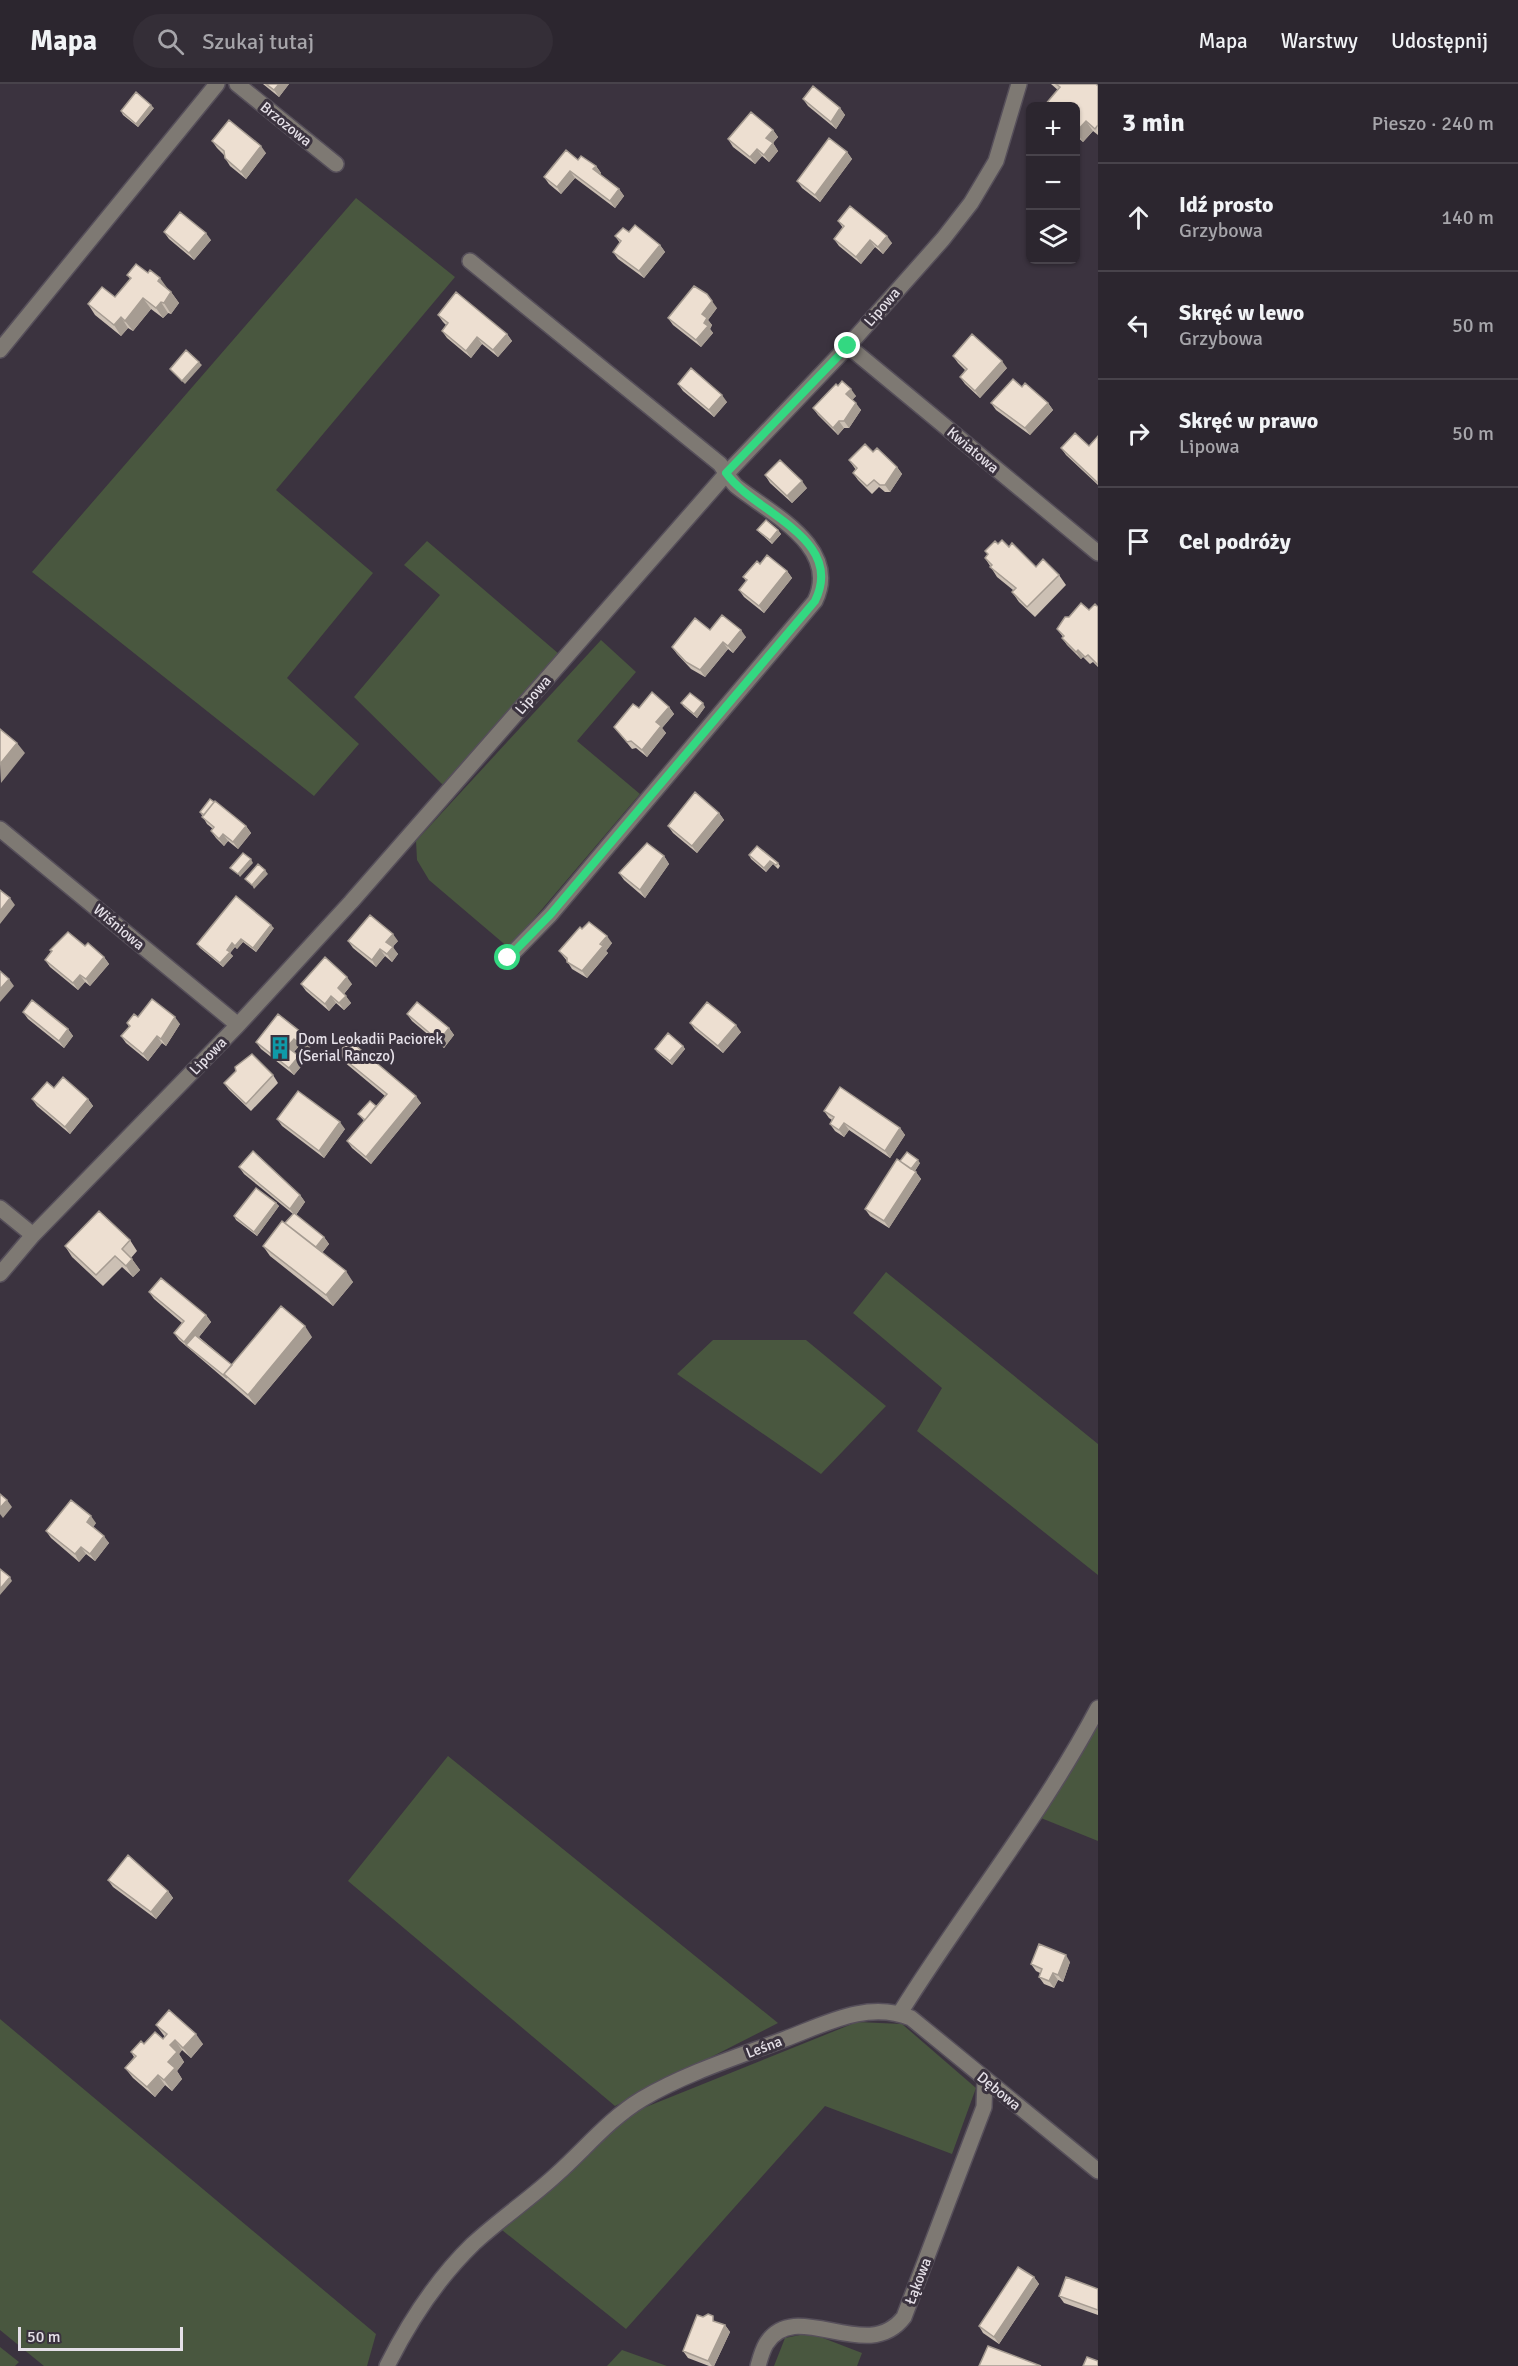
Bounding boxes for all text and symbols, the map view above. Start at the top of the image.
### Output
search box [133,14,553,68]
text: Mapa [30,24,97,58]
icon: search [154,25,187,58]
text: Szukaj tutaj [202,28,314,55]
text: Mapa [1198,28,1248,54]
text: Warstwy [1281,28,1358,54]
text: Udostępnij [1391,28,1488,54]
street label: Brzozowa [257,98,315,150]
map controls [1026,102,1080,264]
button: + [1026,102,1080,156]
text: 3 min [1122,107,1185,139]
text: Pieszo · 240 m [1372,111,1494,136]
button: − [1026,156,1080,210]
text: Idź prosto [1179,191,1274,218]
icon: ahead [1122,201,1155,234]
text: 140 m [1441,205,1494,230]
button: layers [1026,210,1080,264]
text: Grzybowa [1179,218,1263,243]
street label: Lipowa [860,284,904,330]
text: Skręć w lewo [1179,299,1304,326]
icon: left [1122,309,1155,342]
text: 50 m [1452,313,1494,338]
text: Grzybowa [1179,326,1263,351]
route end [834,332,860,358]
text: Skręć w prawo [1179,407,1318,434]
icon: right [1122,417,1155,450]
text: 50 m [1452,421,1494,446]
street label: Kwiatowa [943,423,1003,477]
text: Lipowa [1179,434,1240,459]
icon: arrive [1122,525,1155,558]
text: Cel podróży [1179,528,1291,555]
street label: Lipowa [511,672,555,718]
street label: Wiśniowa [90,900,148,954]
route start [494,944,520,970]
place label: Dom Leokadii Paciorek (Serial Ranczo) [298,1030,443,1065]
street label: Lipowa [186,1033,230,1079]
building icon: Dom Leokadii Paciorek (Serial Ranczo) [267,1035,293,1061]
street label: Leśna [743,2032,785,2062]
street label: Dębowa [973,2068,1025,2114]
street label: Łąkowa [901,2255,935,2307]
scale bar [18,2324,183,2352]
text: 50 m [27,2327,61,2347]

